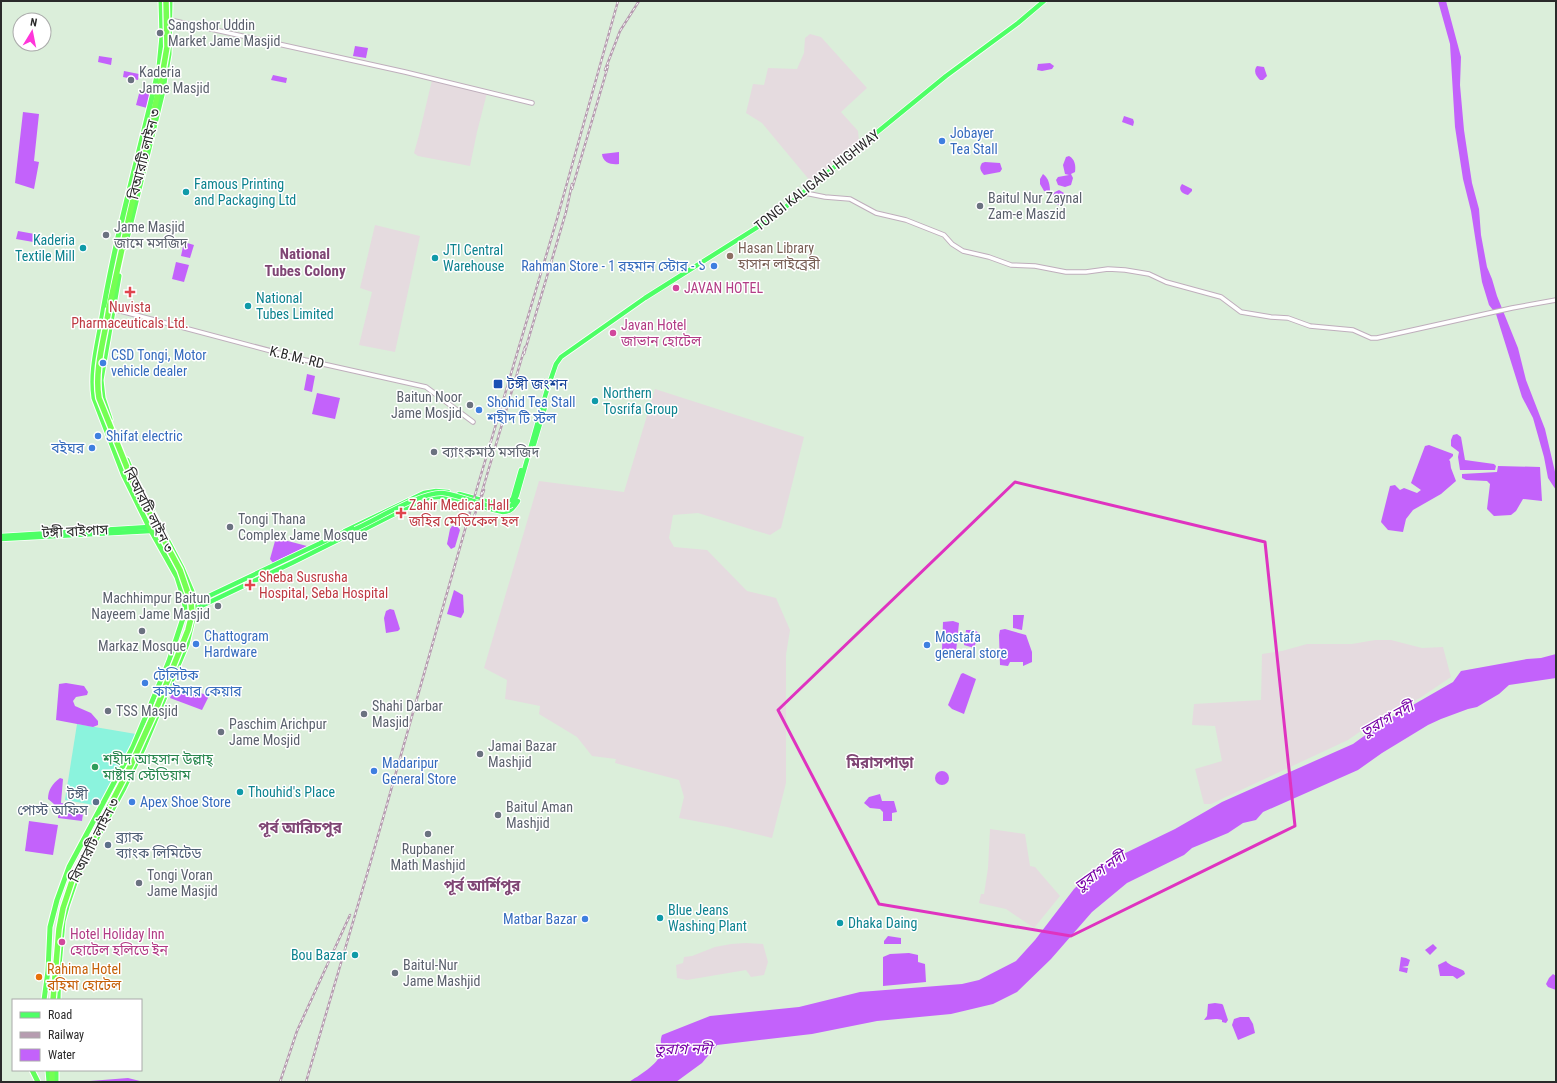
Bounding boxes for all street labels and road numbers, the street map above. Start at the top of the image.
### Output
street label: বিআরটি লাইন ৩ [125,107,163,202]
street label: TONGI KALIGANJ HIGHWAY [751,126,883,234]
street label: K.B.M. RD [268,343,326,371]
street label: বিআরটি লাইন ৩ [120,464,177,555]
street label: টঙ্গী বাইপাস [40,521,109,541]
street label: বিআরটি লাইন ৩ [65,795,122,886]

